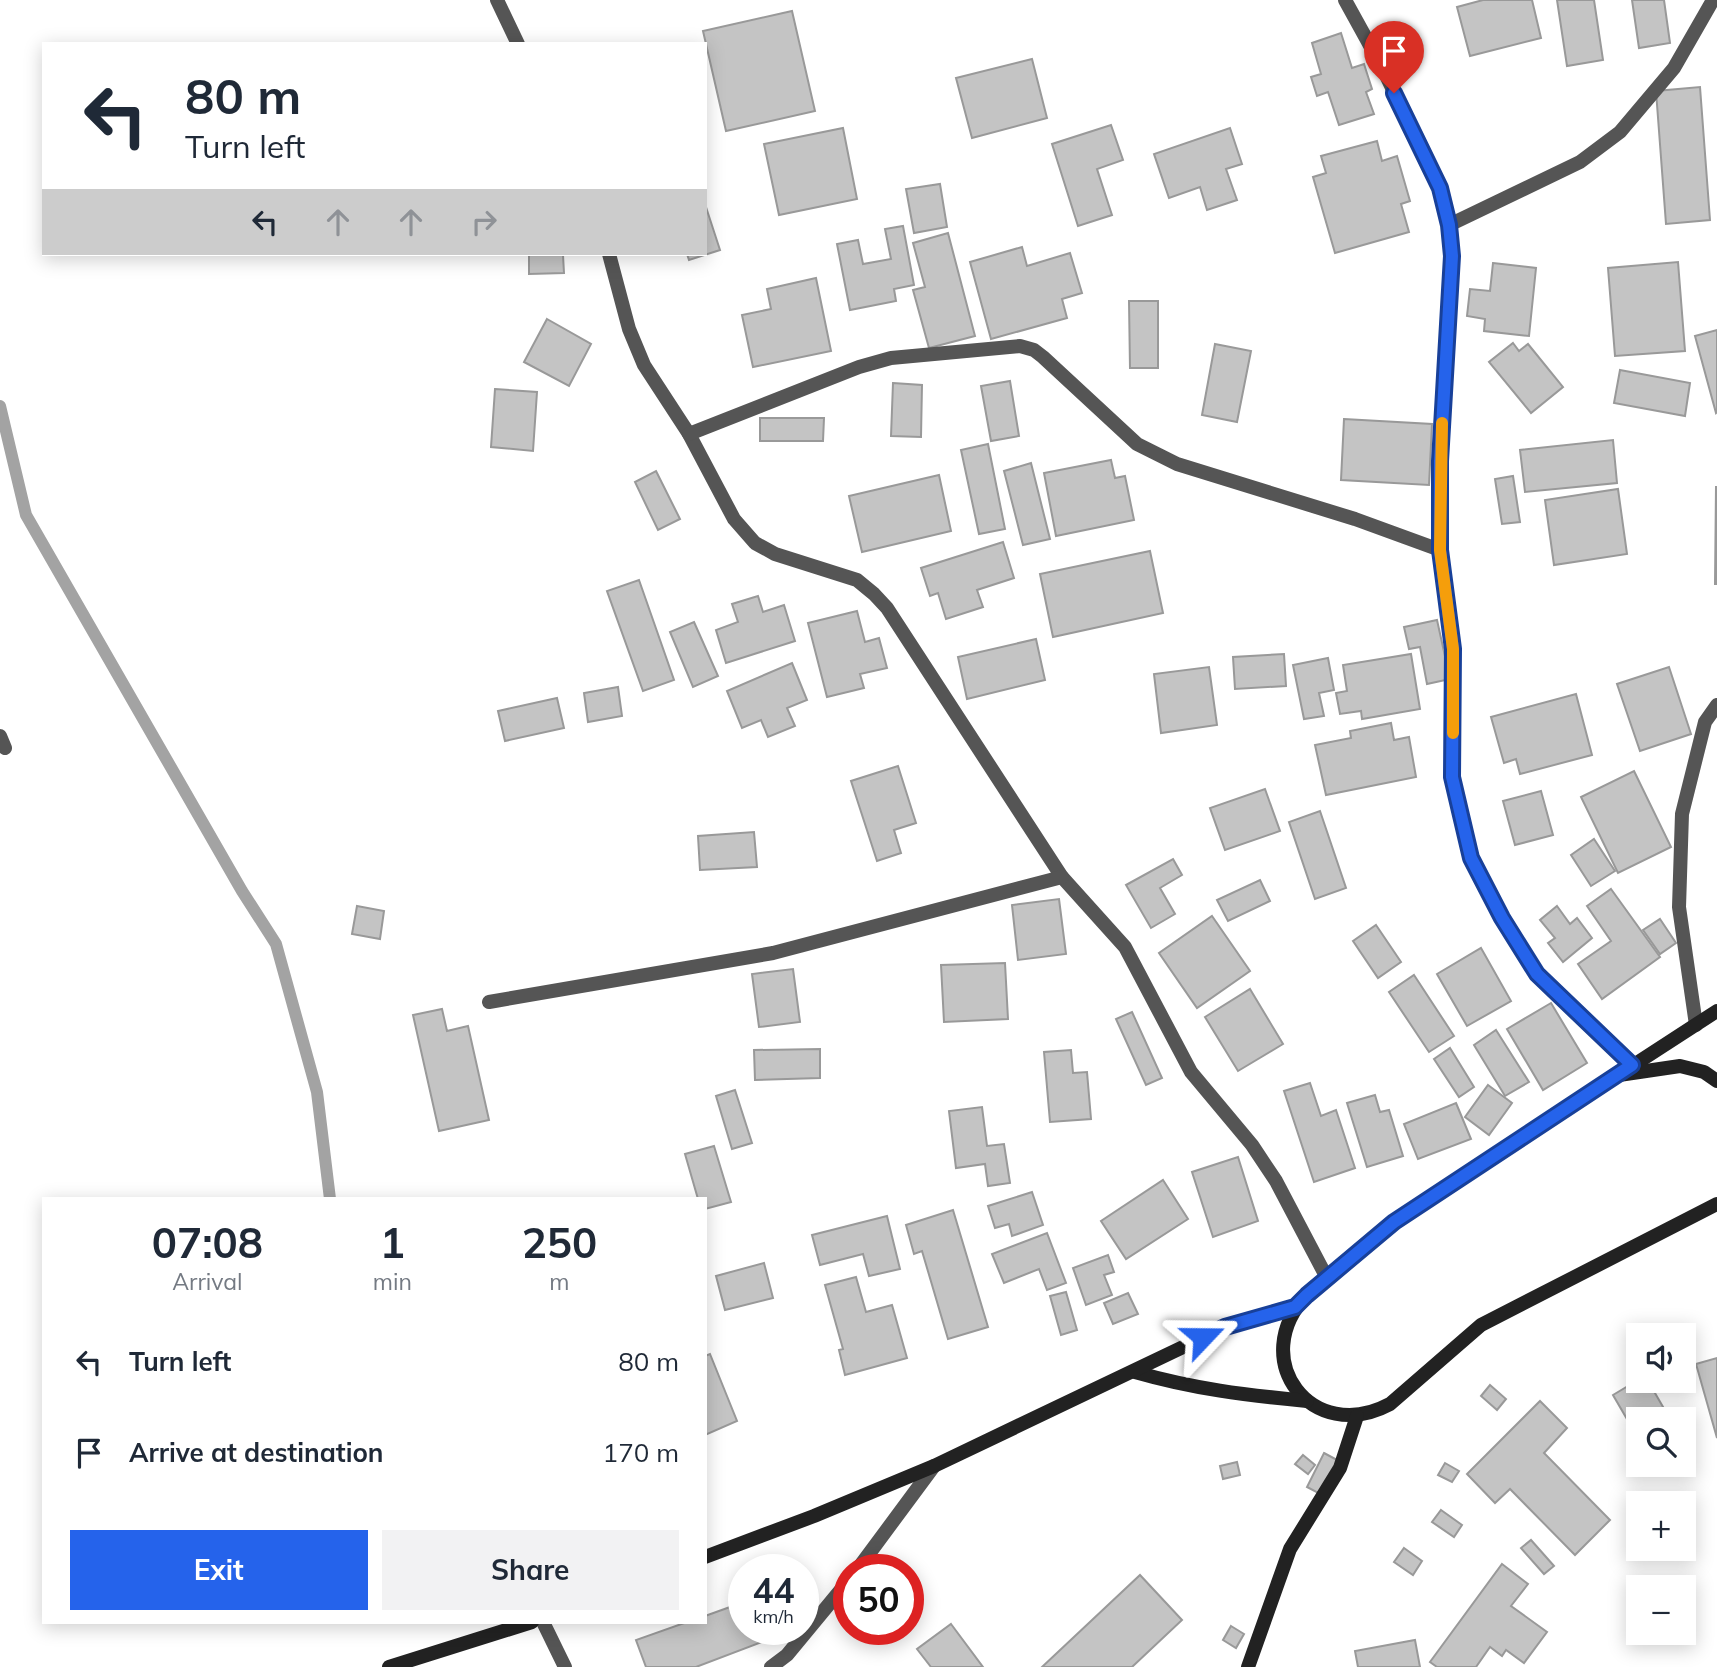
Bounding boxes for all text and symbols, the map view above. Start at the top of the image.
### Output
pin [1364,21,1424,93]
icon: arrive [1375,32,1413,70]
text: 80 m [185,65,301,126]
icon: left [70,70,161,161]
text: Turn left [185,126,305,166]
icon: left [246,203,284,241]
icon: ahead [319,203,357,241]
icon: ahead [392,203,430,241]
icon: right [465,203,503,241]
text: 07:08 [152,1216,263,1269]
text: 1 [380,1216,405,1269]
text: 250 [522,1216,597,1269]
text: Arrival [172,1267,243,1296]
text: min [373,1267,412,1296]
text: m [549,1267,570,1296]
position arrow [1166,1300,1240,1374]
map controls [1626,1323,1696,1645]
button: sound [1626,1323,1696,1393]
icon: left [70,1343,108,1381]
text: Turn left [129,1345,231,1378]
text: 80 m [618,1345,679,1378]
button: search [1626,1407,1696,1477]
icon: arrive [70,1434,108,1472]
text: Arrive at destination [129,1436,384,1469]
text: 170 m [603,1436,679,1469]
button: + [1626,1491,1696,1561]
button: Exit [70,1530,368,1610]
button: Share [382,1530,679,1610]
speed limit sign: 50 [833,1554,924,1645]
text: 44 [752,1568,795,1612]
button: − [1626,1575,1696,1645]
text: km/h [753,1605,794,1628]

